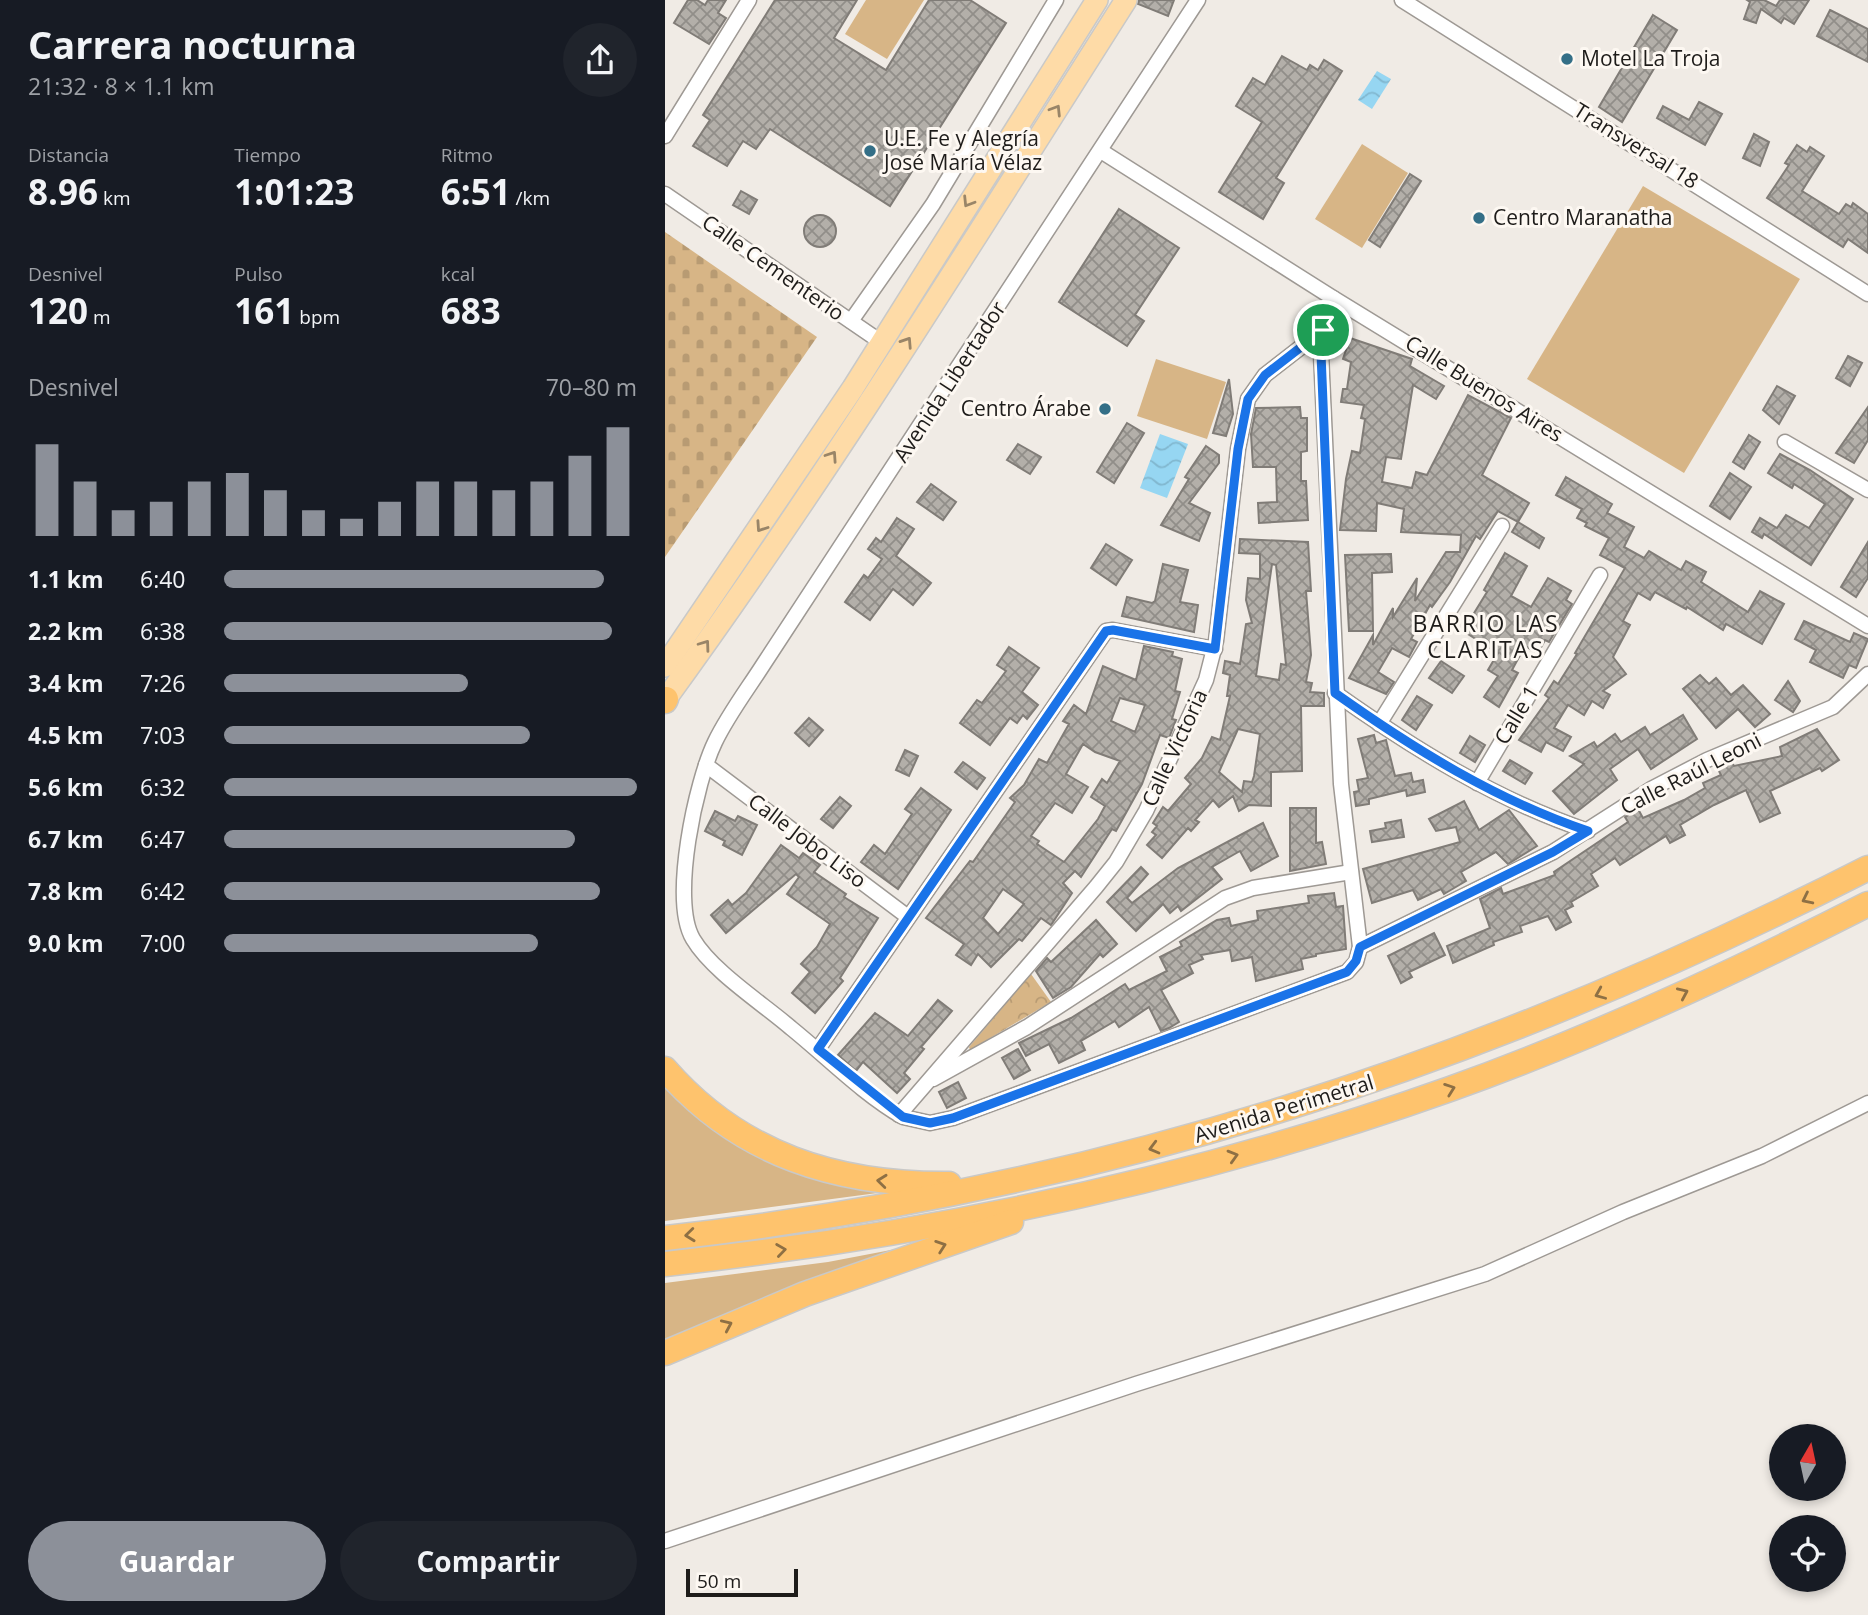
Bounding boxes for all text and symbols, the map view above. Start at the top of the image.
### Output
text: Carrera nocturna [28,18,357,70]
button: share [563,23,637,97]
place label: Motel La Troja [1581,44,1720,72]
marker: Motel La Troja [1559,51,1575,67]
text: 21:32 · 8 × 1.1 km [28,70,215,102]
street label: Transversal 18 [1569,96,1704,195]
one-way arrow [1048,104,1061,117]
place label: U.E. Fe y Alegría José María Vélaz [882,124,1042,176]
text: Distancia [28,142,109,168]
text: Tiempo [234,142,301,168]
text: Ritmo [441,142,493,168]
marker: U.E. Fe y Alegría José María Vélaz [862,143,878,159]
text: 8.96 [28,168,98,215]
text: 1:01:23 [234,168,354,215]
text: 6:51 [441,168,511,215]
text: km [98,185,131,211]
text: /km [511,185,550,211]
one-way arrow [964,195,977,208]
place label: Centro Maranatha [1493,203,1672,231]
street label: Calle Cementerio [697,208,850,327]
marker: Centro Maranatha [1471,210,1487,226]
text: Desnivel [28,261,103,287]
text: Pulso [234,261,283,287]
text: kcal [441,261,475,287]
text: 120 [28,287,88,334]
text: 161 [234,287,294,334]
text: 683 [441,287,501,334]
street label: Avenida Libertador [887,295,1012,467]
pin [1293,300,1353,360]
text: m [88,304,111,330]
text: bpm [294,304,340,330]
icon: arrive [1304,311,1342,349]
street label: Calle Buenos Aires [1400,328,1569,448]
one-way arrow [899,337,912,350]
text: Desnivel [28,371,119,403]
text: 70–80 m [546,371,637,403]
place label: Centro Árabe [961,394,1091,422]
marker: Centro Árabe [1097,401,1113,417]
one-way arrow [824,451,837,464]
one-way arrow [757,519,769,532]
text: 1.1 km [28,563,104,595]
text: 6:40 [140,563,186,595]
district label: BARRIO LAS CLARITAS [1412,607,1560,665]
text: 2.2 km [28,615,104,647]
text: 6:38 [140,615,186,647]
one-way arrow [697,640,709,653]
text: 3.4 km [28,667,104,699]
text: 7:26 [140,667,186,699]
street label: Calle 1 [1487,680,1545,749]
street label: Calle Victoria [1135,684,1213,811]
text: 4.5 km [28,719,104,751]
text: 7:03 [140,719,186,751]
street label: Calle Raúl Leoni [1615,726,1766,821]
text: 5.6 km [28,771,104,803]
text: 6:32 [140,771,186,803]
street label: Calle Jobo Liso [743,787,872,894]
text: 6.7 km [28,823,104,855]
text: 6:47 [140,823,186,855]
text: 7.8 km [28,875,104,907]
text: 6:42 [140,875,186,907]
one-way arrow [1802,891,1814,905]
text: 9.0 km [28,927,104,959]
text: 7:00 [140,927,186,959]
one-way arrow [1595,986,1608,1000]
one-way arrow [1676,987,1688,1001]
street label: Avenida Perimetral [1191,1067,1377,1149]
one-way arrow [1443,1083,1455,1097]
one-way arrow [1148,1140,1160,1154]
one-way arrow [1226,1150,1238,1165]
one-way arrow [876,1173,887,1188]
one-way arrow [684,1227,695,1242]
one-way arrow [934,1240,946,1254]
one-way arrow [775,1243,787,1258]
one-way arrow [720,1319,732,1333]
north arrow [1769,1424,1846,1502]
map controls [1769,1424,1846,1592]
button: locate [1769,1515,1846,1592]
button: Guardar [28,1521,326,1601]
button: Compartir [340,1521,637,1601]
scale bar [686,1566,798,1598]
text: 50 m [697,1568,741,1594]

